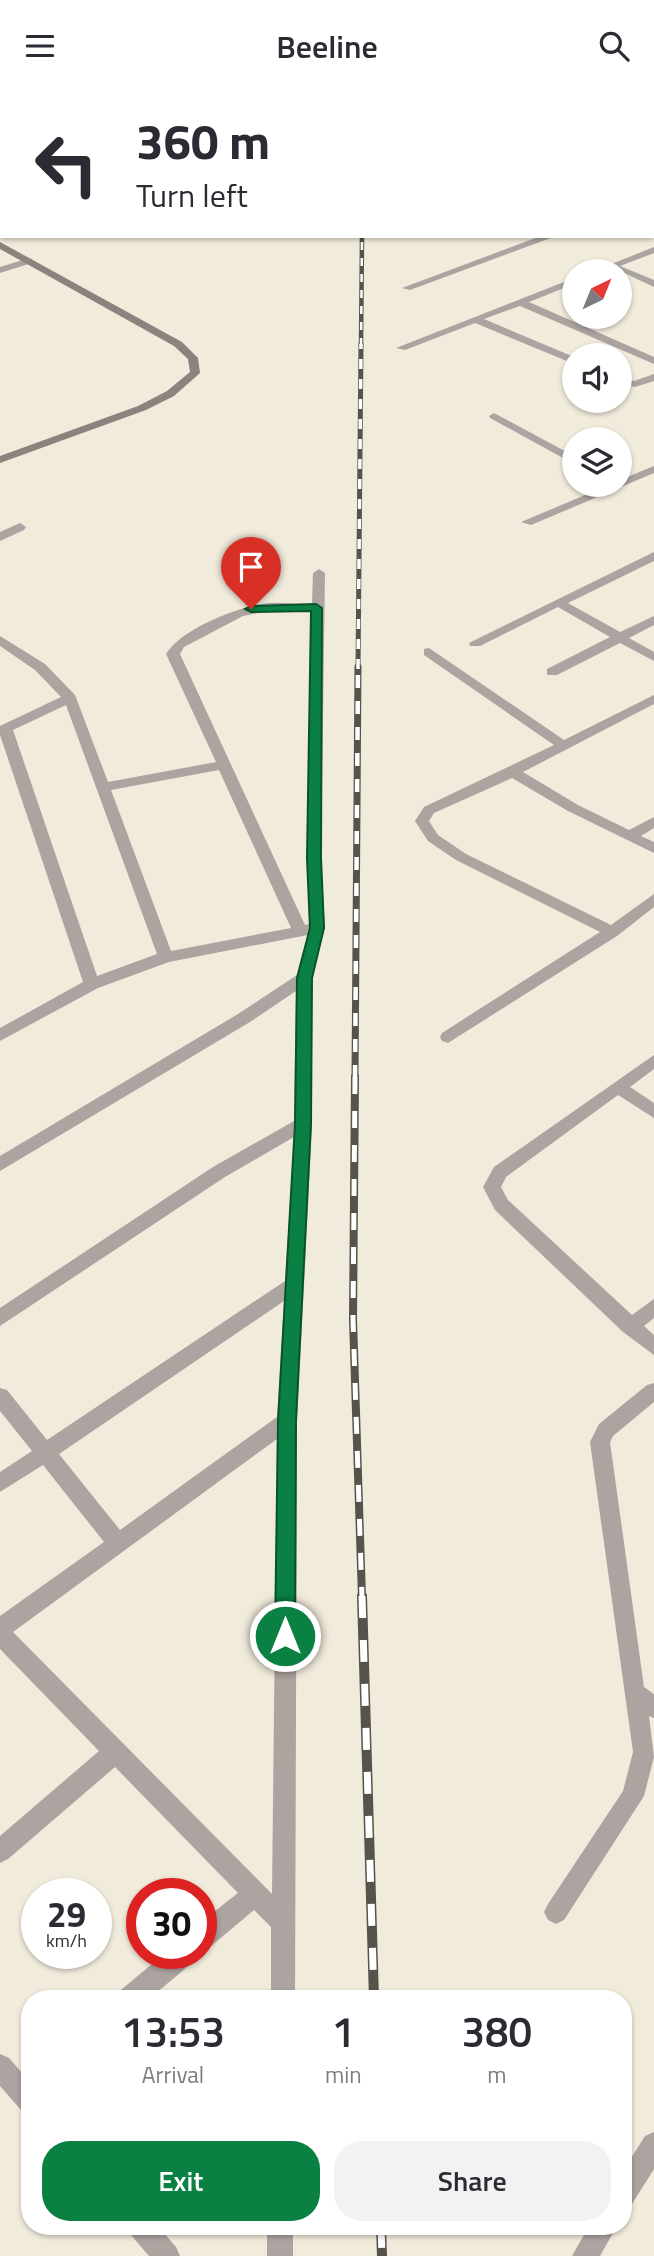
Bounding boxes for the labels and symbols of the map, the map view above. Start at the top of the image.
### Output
north arrow [562,259,632,329]
pin [221,537,281,609]
position arrow [248,1599,322,1673]
speed limit sign: 30 [126,1878,217,1969]

